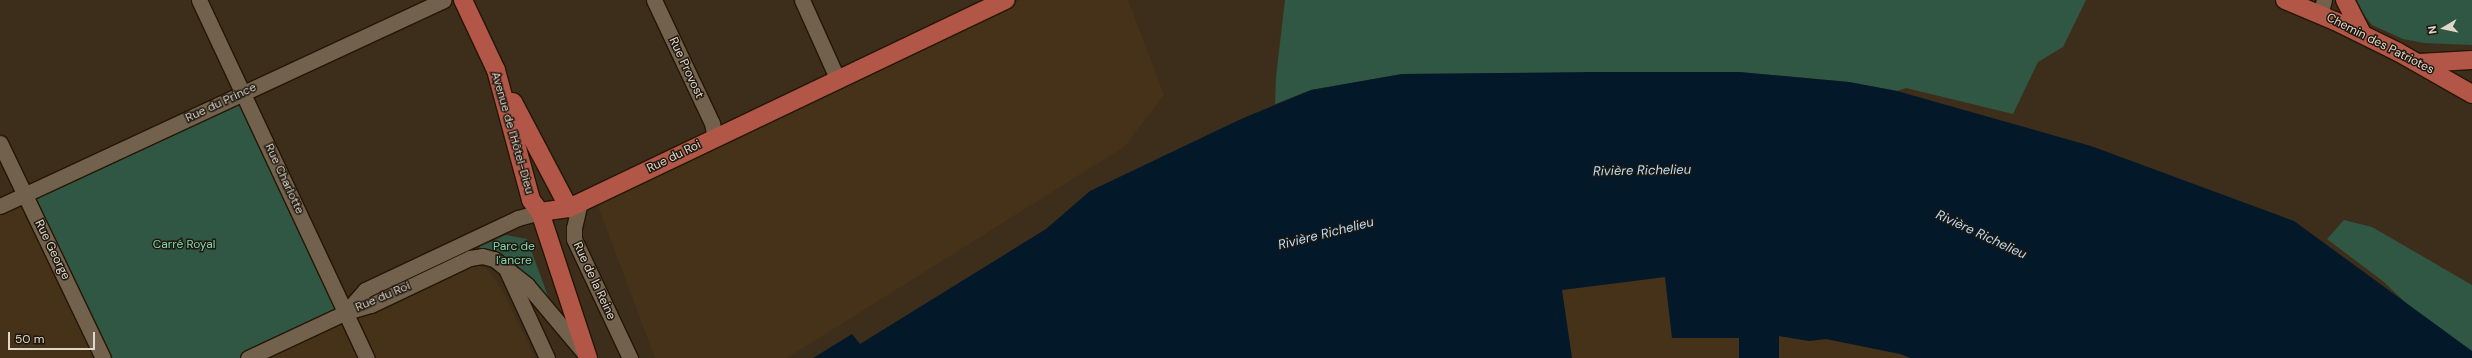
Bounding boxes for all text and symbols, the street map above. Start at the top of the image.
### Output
north arrow [2424,8,2464,48]
street label: Chemin des Patriotes [2324,11,2436,77]
text: N [2425,25,2440,35]
street label: Rue Provost [666,35,706,101]
street label: Avenue de l'Hôtel-Dieu [488,70,536,196]
street label: Rue du Prince [183,80,259,126]
street label: Rue du Roi [645,138,703,176]
street label: Rue Charlotte [261,141,307,217]
water label: Rivière Richelieu [1593,162,1691,180]
water label: Rivière Richelieu [1933,207,2029,263]
water label: Rivière Richelieu [1276,215,1376,253]
street label: Rue George [31,218,73,282]
park label: Carré Royal [153,238,215,252]
park label: Parc de l'ancre [493,240,535,268]
street label: Rue de la Reine [570,240,618,322]
street label: Rue du Roi [353,279,413,315]
scale bar [10,324,97,350]
text: 50 m [15,331,44,347]

